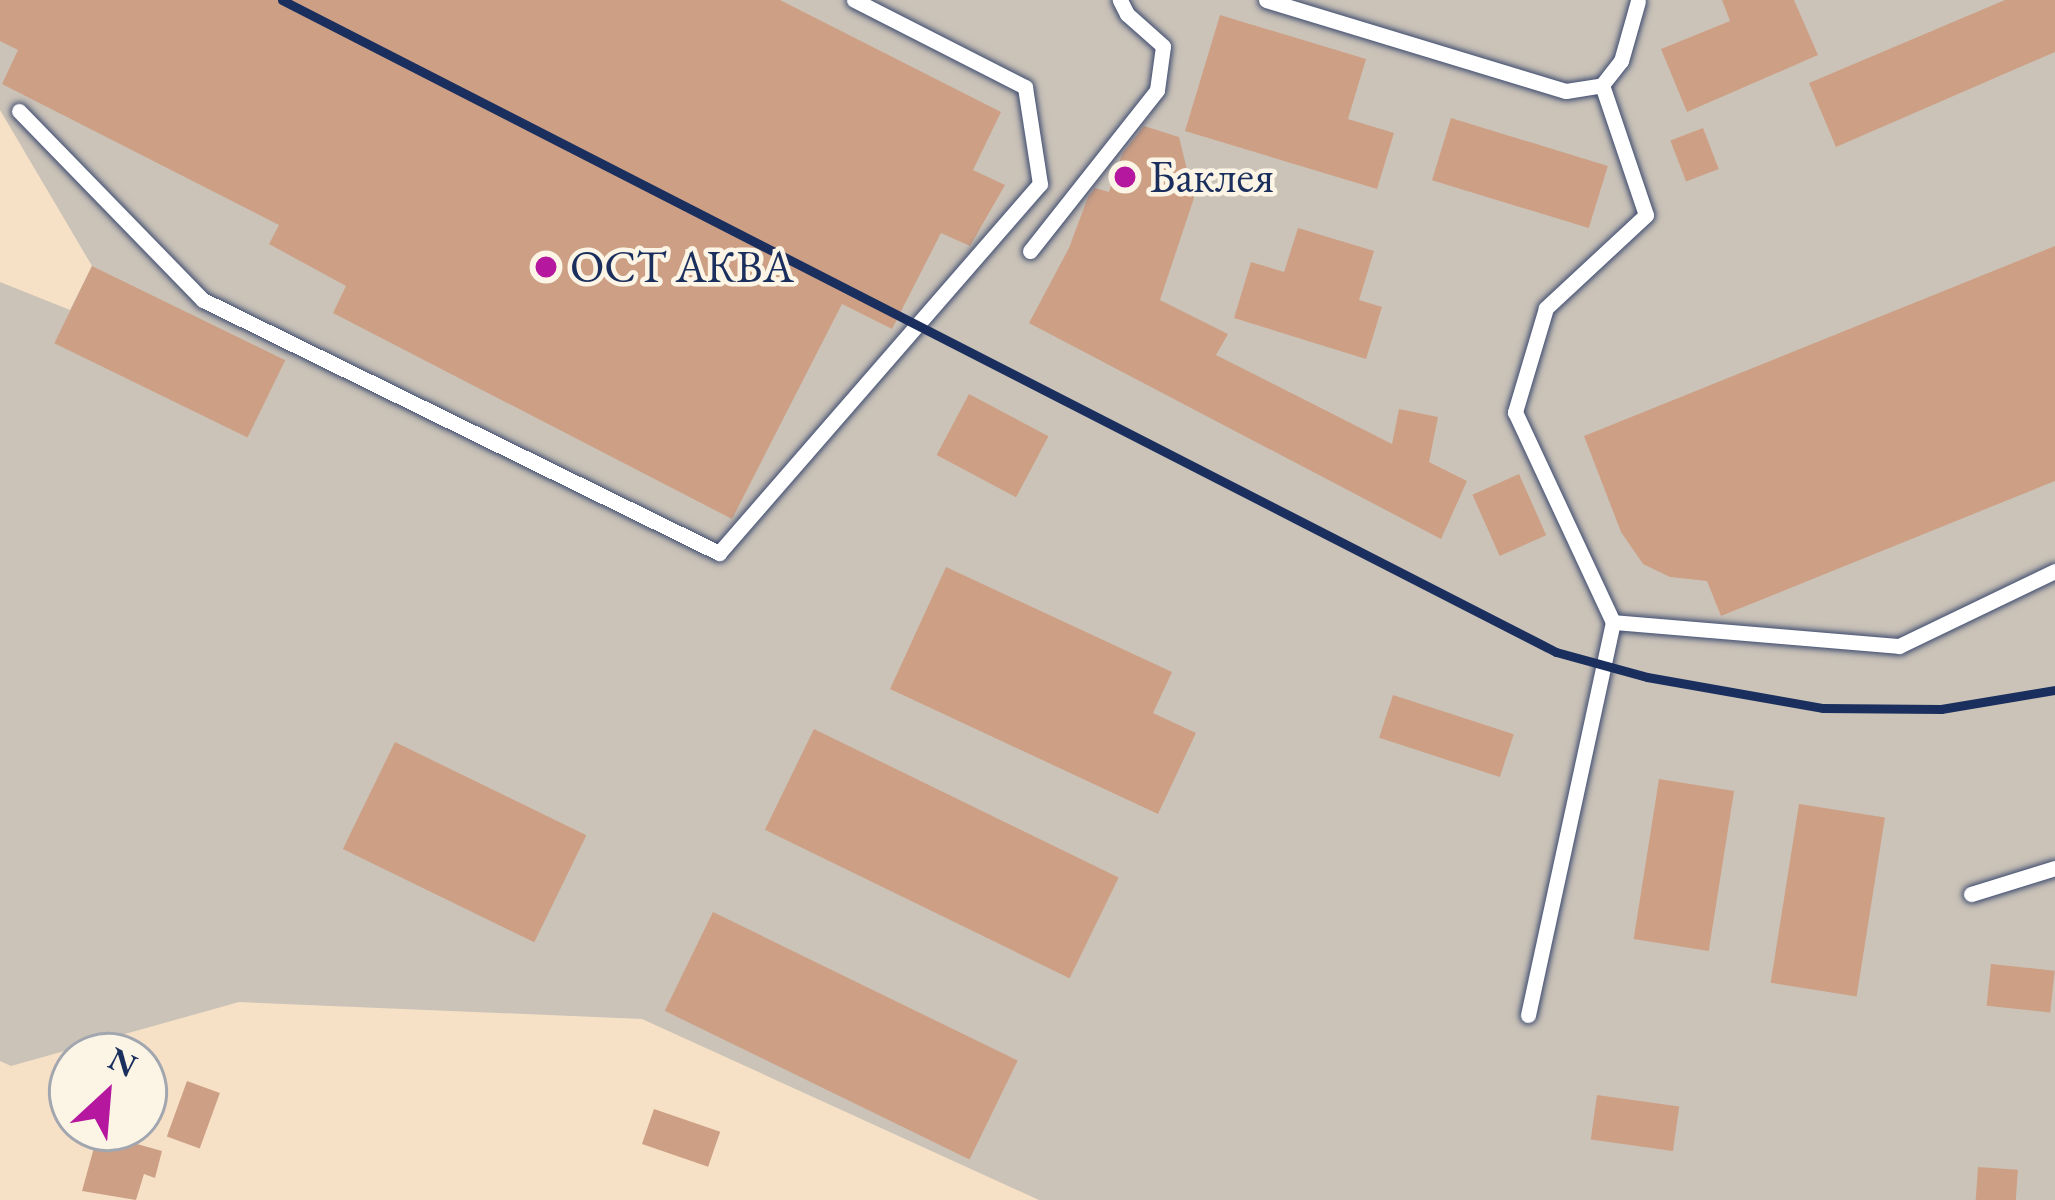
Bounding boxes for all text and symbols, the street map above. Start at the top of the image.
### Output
place label: Баклея [1149,150,1274,204]
marker: Баклея [1112,164,1138,190]
place label: ОСТ АКВА [570,240,794,294]
marker: ОСТ АКВА [533,254,559,280]
north arrow [48,1032,168,1152]
text: N [101,1037,144,1087]

